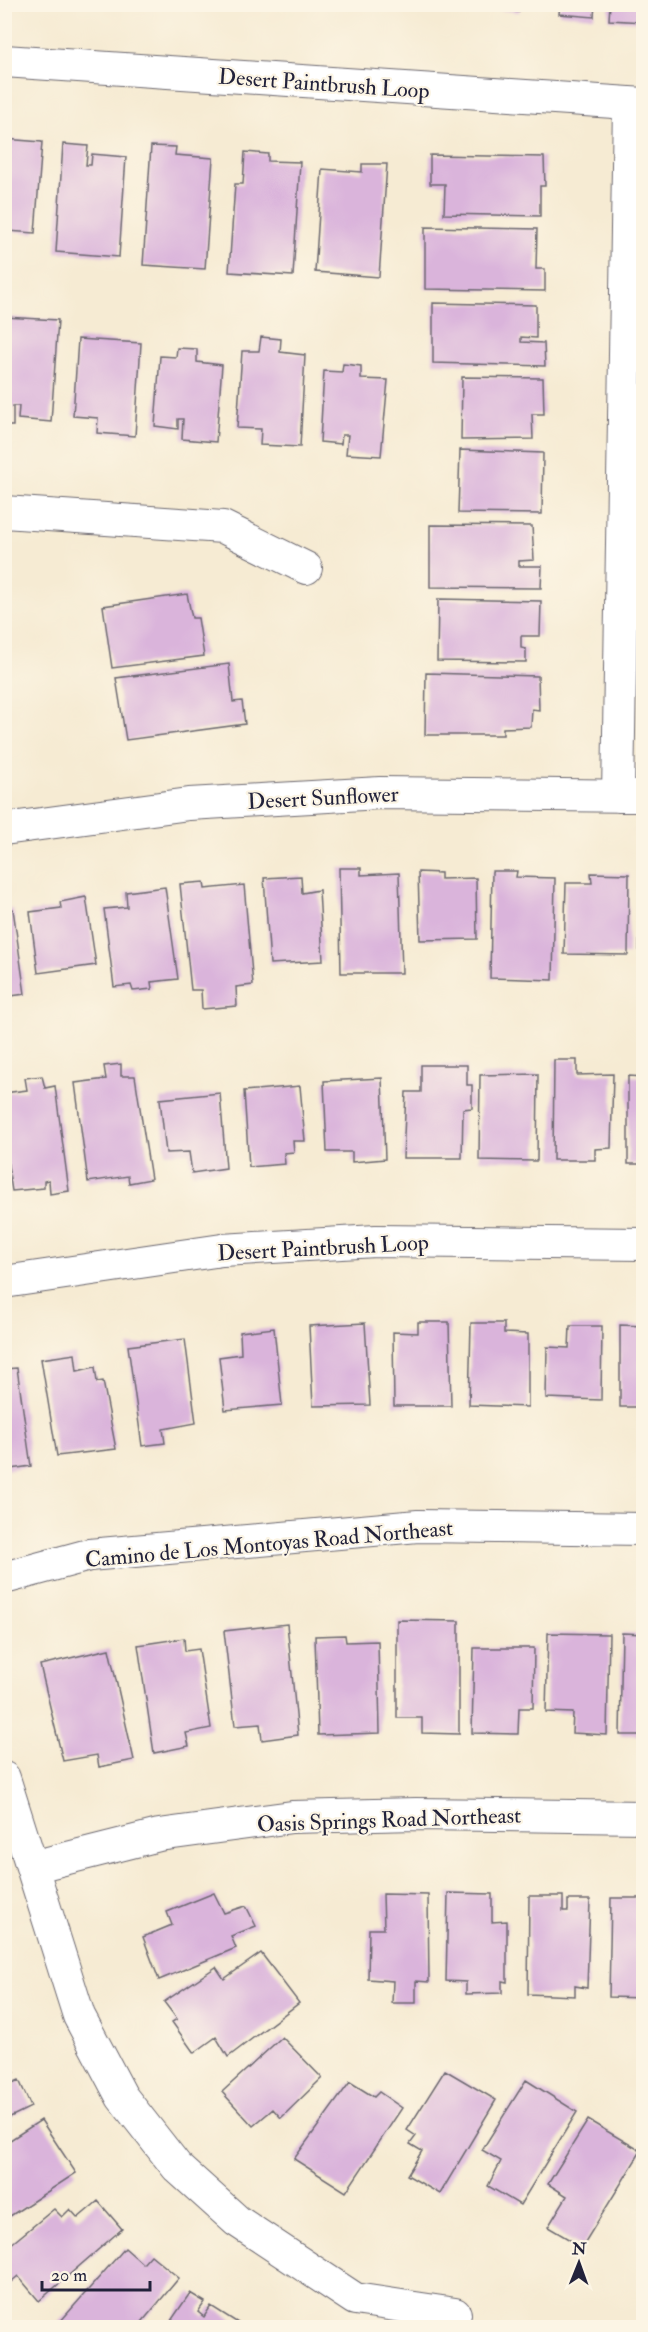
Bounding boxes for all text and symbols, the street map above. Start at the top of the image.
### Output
street label: Desert Paintbrush Loop [217,63,430,106]
street label: Desert Sunflower [247,780,400,816]
street label: Desert Paintbrush Loop [217,1228,430,1269]
street label: Camino de Los Montoyas Road Northeast [84,1514,454,1574]
street label: Oasis Springs Road Northeast [256,1801,522,1840]
north arrow [549,2233,609,2293]
text: N [571,2239,587,2259]
scale bar [42,2254,150,2292]
text: 20 m [51,2264,87,2287]

